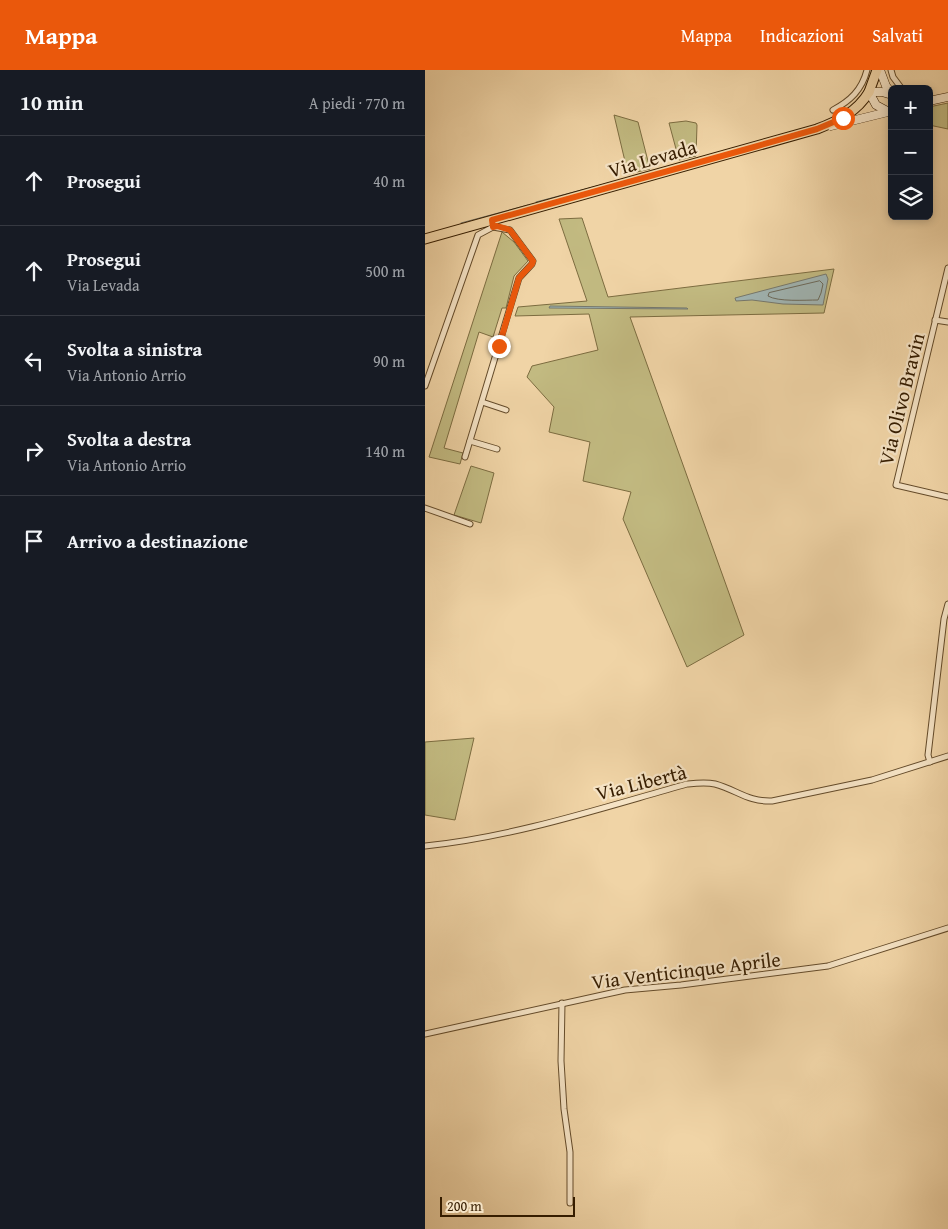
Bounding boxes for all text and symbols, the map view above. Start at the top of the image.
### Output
text: Mappa [25,18,98,53]
text: Mappa [681,22,732,49]
text: Indicazioni [760,22,844,49]
text: Salvati [872,22,923,49]
map controls [888,85,933,220]
button: + [888,85,933,130]
text: 10 min [20,87,83,118]
text: A piedi · 770 m [309,91,405,115]
route start [832,107,855,130]
button: − [888,130,933,175]
street label: Via Levada [604,131,700,184]
icon: ahead [20,167,48,195]
text: Prosegui [67,167,141,195]
text: 40 m [373,169,405,193]
button: layers [888,175,933,220]
text: Prosegui [67,245,141,273]
icon: ahead [20,257,48,285]
text: 500 m [365,259,405,283]
text: Via Levada [67,273,140,297]
street label: Via Olivo Bravin [871,330,931,468]
text: Svolta a sinistra [67,335,202,363]
route end [488,335,511,358]
icon: left [20,347,48,375]
text: 90 m [373,349,405,373]
text: Via Antonio Arrio [67,363,186,387]
text: Svolta a destra [67,425,191,453]
icon: right [20,437,48,465]
text: 140 m [365,439,405,463]
text: Via Antonio Arrio [67,453,186,477]
icon: arrive [20,527,48,555]
text: Arrivo a destinazione [67,527,248,555]
street label: Via Libertà [593,757,690,807]
street label: Via Venticinque Aprile [590,944,782,996]
scale bar [440,1194,575,1217]
text: 200 m [447,1196,482,1216]

